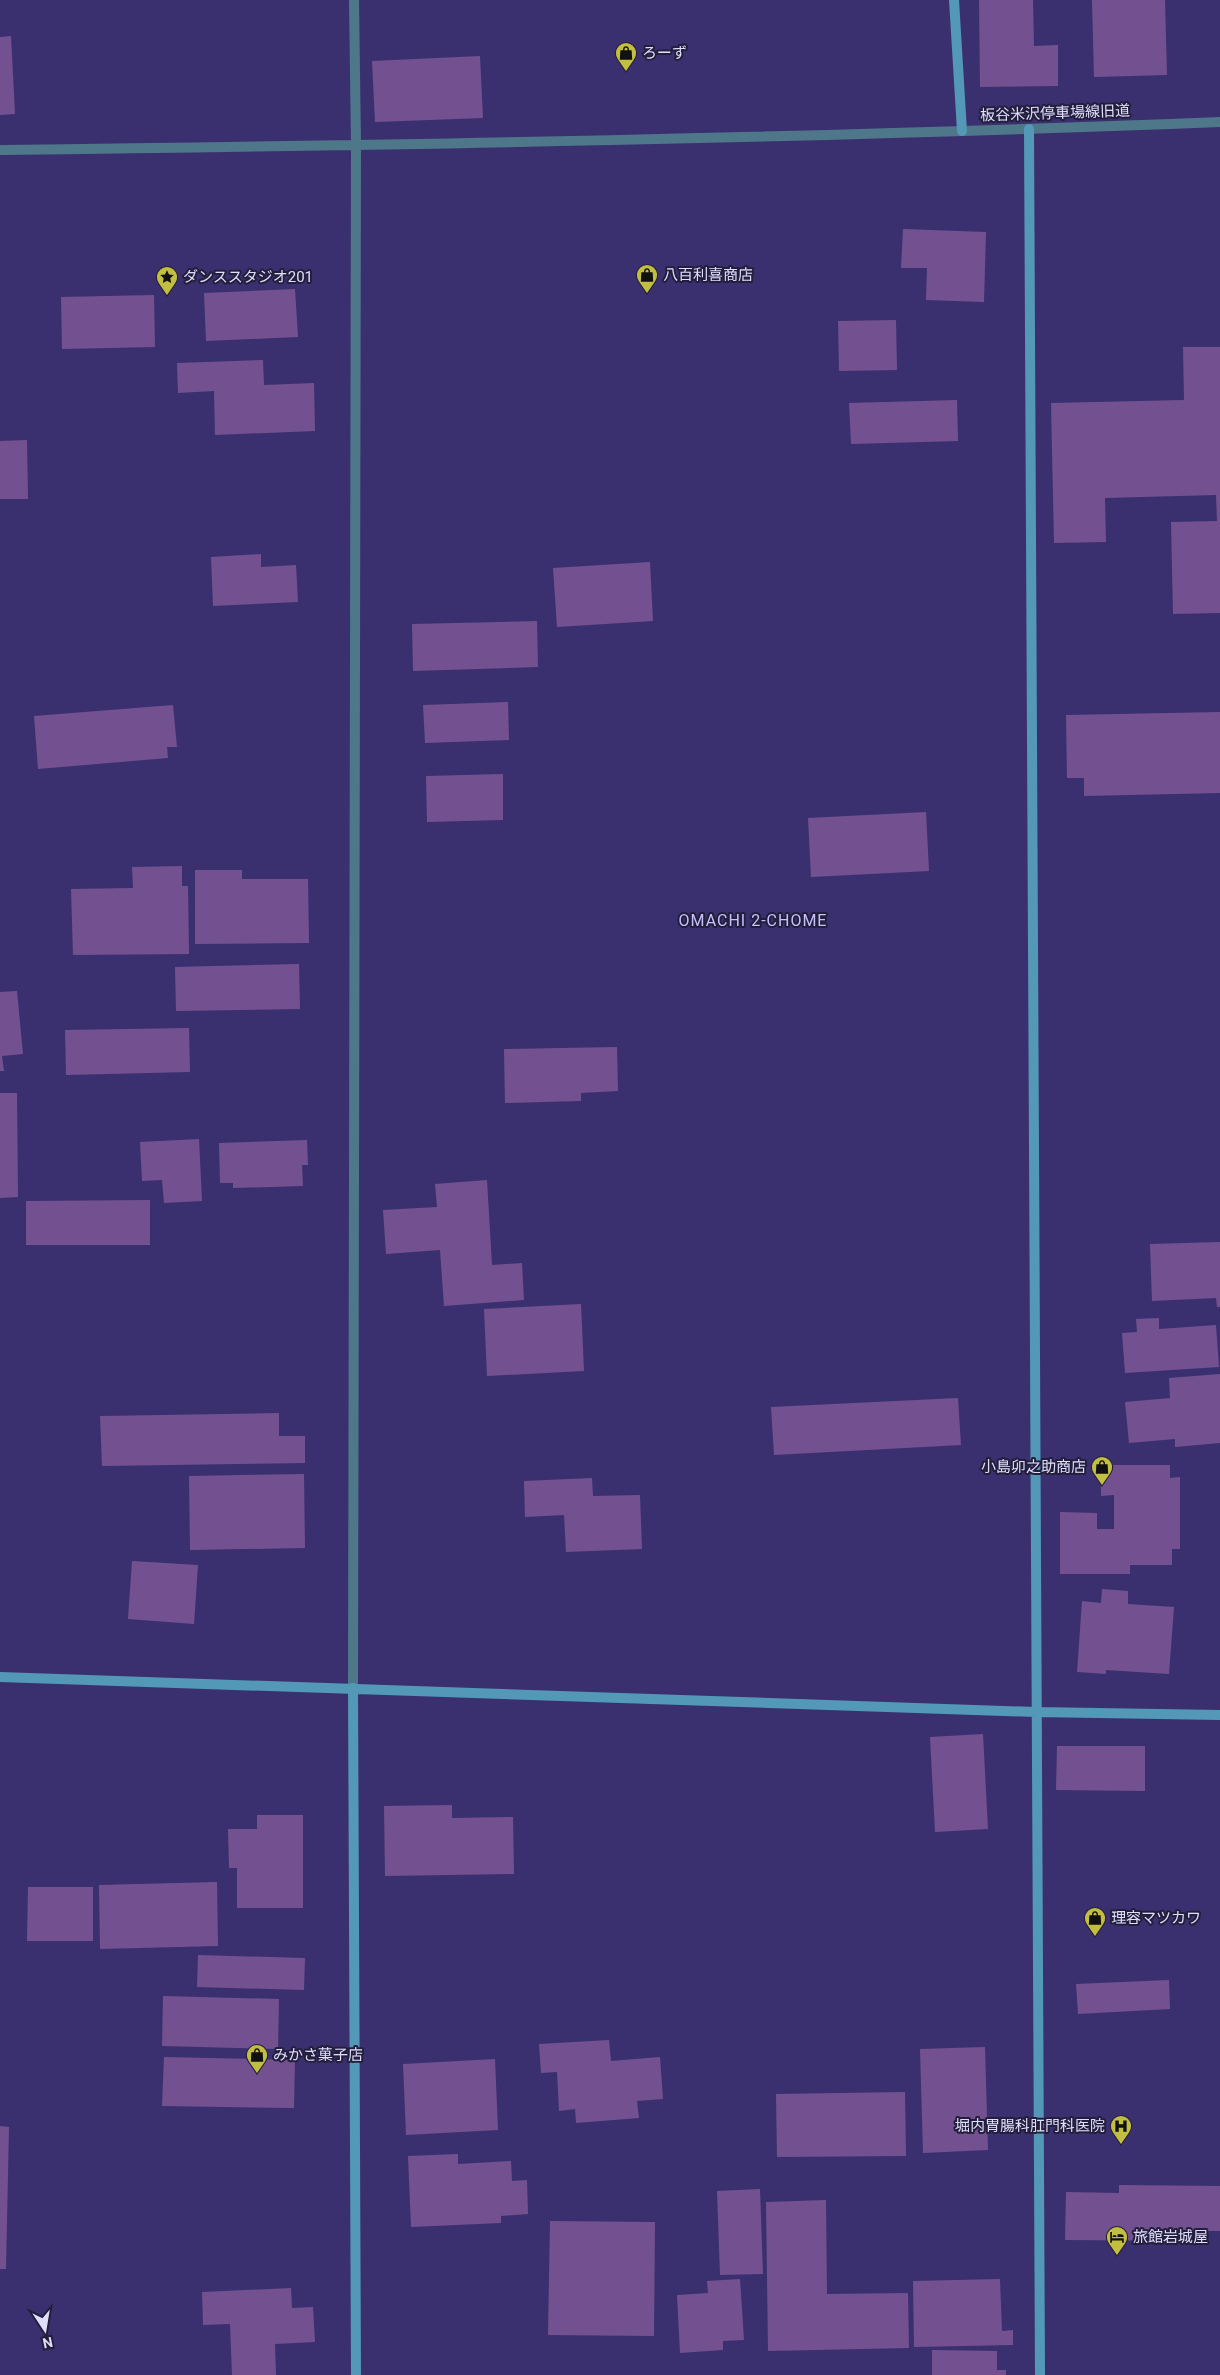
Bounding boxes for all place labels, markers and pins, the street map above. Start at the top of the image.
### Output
shop icon: ろーず [614,41,638,72]
place label: ろーず [642,44,687,62]
shop icon: 八百利喜商店 [635,263,659,294]
place icon: ダンススタジオ201 [155,265,179,296]
place label: 八百利喜商店 [663,266,753,284]
place label: ダンススタジオ201 [183,268,313,286]
shop icon: 小島卯之助商店 [1090,1455,1114,1486]
place label: 小島卯之助商店 [981,1458,1086,1476]
shop icon: 理容マツカワ [1083,1906,1107,1937]
place label: 理容マツカワ [1111,1909,1201,1927]
shop icon: みかさ菓子店 [245,2043,269,2074]
place label: みかさ菓子店 [273,2046,363,2064]
hospital icon: 堀内胃腸科肛門科医院 [1109,2114,1133,2145]
place label: 堀内胃腸科肛門科医院 [955,2117,1105,2135]
hotel icon: 旅館岩城屋 [1105,2225,1129,2256]
place label: 旅館岩城屋 [1133,2228,1208,2246]

